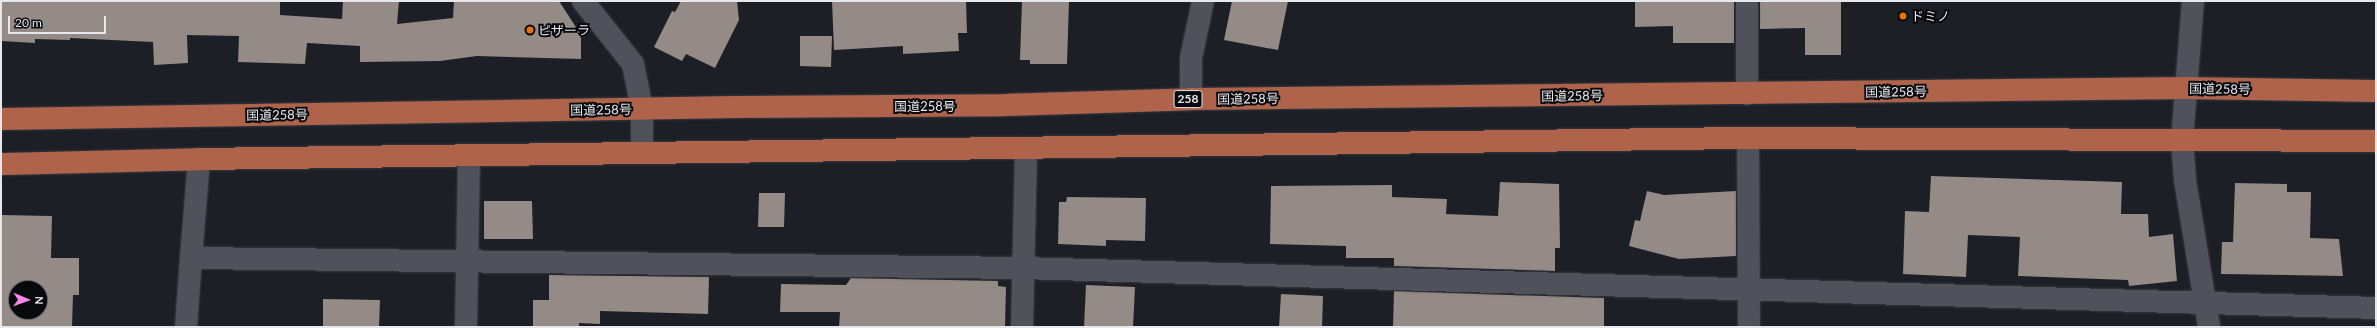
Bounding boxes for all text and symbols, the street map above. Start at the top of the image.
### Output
scale bar [10,8,108,34]
place label: ドミノ [1911,8,1950,24]
marker: ドミノ [1898,11,1908,21]
text: 20 m [15,15,42,30]
place label: ピザーラ [538,22,590,38]
marker: ピザーラ [525,25,535,35]
street label: 国道258号 [2189,81,2251,97]
street label: 国道258号 [1865,84,1927,100]
street label: 国道258号 [1541,88,1603,104]
road number: 258 [1173,89,1203,109]
street label: 国道258号 [1217,91,1279,107]
street label: 国道258号 [894,98,956,114]
street label: 国道258号 [570,102,632,118]
street label: 国道258号 [246,107,308,123]
north arrow [8,280,48,320]
text: N [33,296,46,305]

